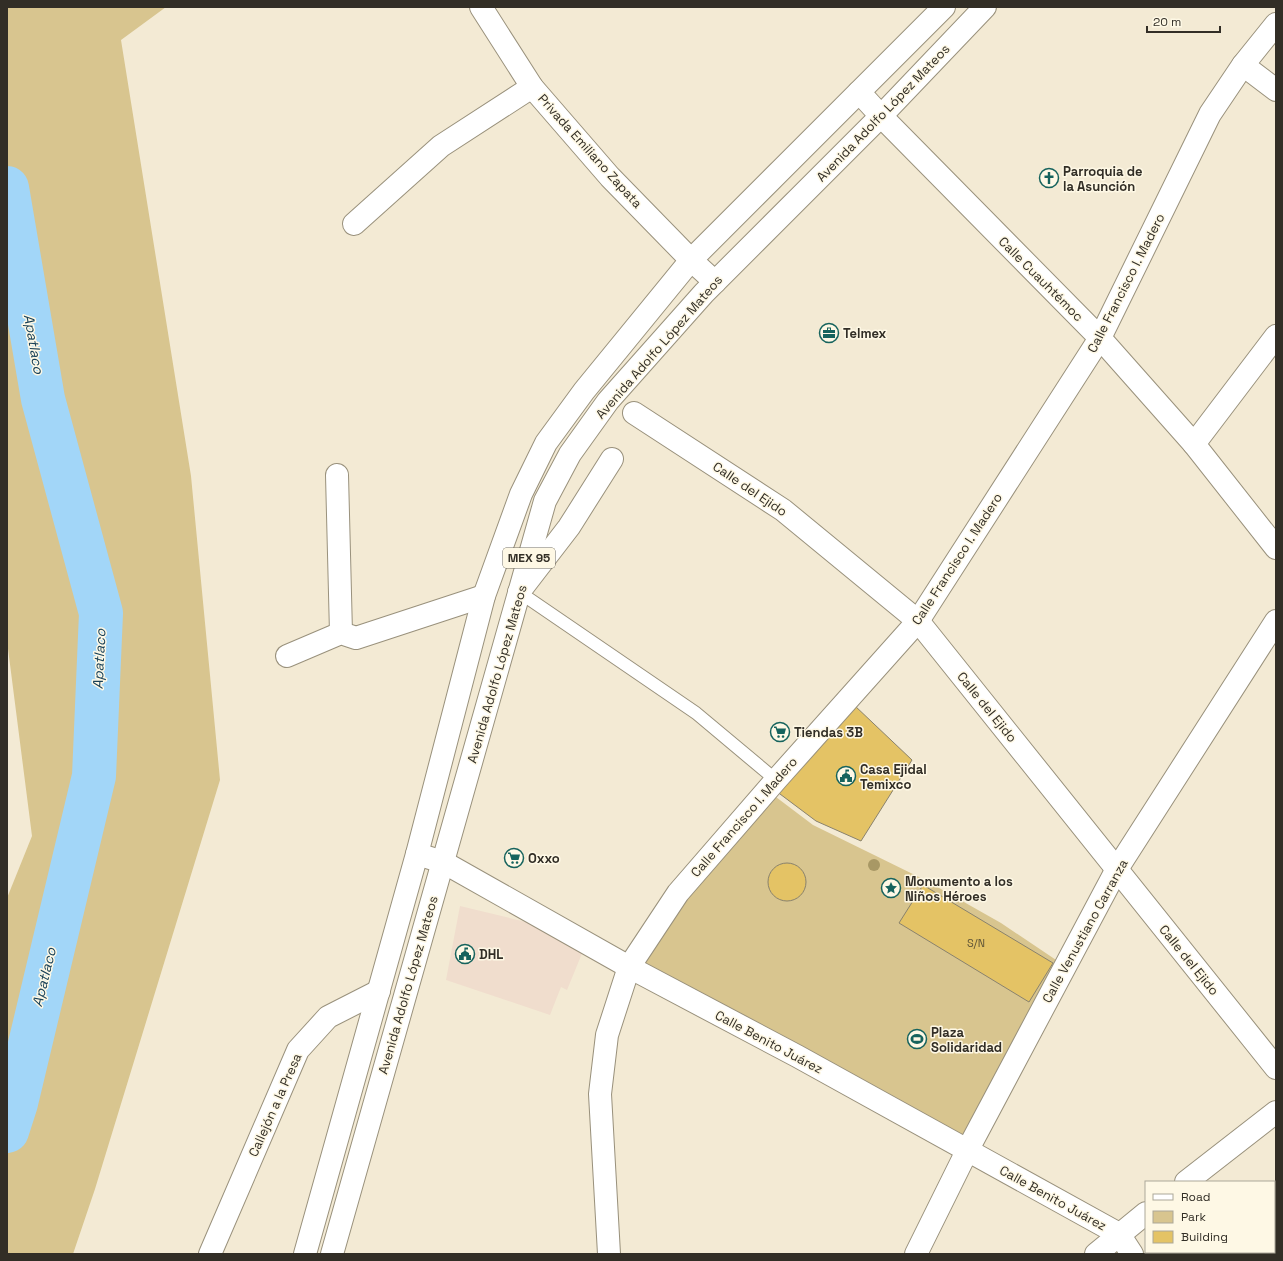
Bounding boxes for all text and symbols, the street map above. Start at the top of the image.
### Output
scale bar [1147,8,1220,34]
text: 20 m [1153,14,1181,30]
street label: Avenida Adolfo López Mateos [813,41,953,185]
street label: Privada Emiliano Zapata [534,90,646,212]
place label: Parroquia de la Asunción [1063,163,1143,195]
church icon: Parroquia de la Asunción [1038,167,1060,189]
street label: Calle Francisco I. Madero [1083,211,1169,355]
street label: Calle Cuauhtémoc [995,233,1087,325]
street label: Avenida Adolfo López Mateos [592,272,726,422]
water label: Apatlaco [20,313,48,376]
office icon: Telmex [818,322,840,344]
place label: Telmex [843,325,887,342]
street label: Calle del Ejido [710,458,790,520]
street label: Calle Francisco I. Madero [908,490,1006,628]
road number: MEX 95 [503,548,555,568]
street label: Avenida Adolfo López Mateos [463,583,531,765]
water label: Apatlaco [88,628,110,690]
street label: Calle del Ejido [953,668,1021,746]
supermarket icon: Tiendas 3B [769,721,791,743]
place label: Tiendas 3B [794,724,863,741]
street label: Calle Francisco I. Madero [687,753,801,881]
place label: Casa Ejidal Temixco [860,761,927,793]
public building icon: Casa Ejidal Temixco [835,765,857,787]
supermarket icon: Oxxo [503,847,525,869]
place label: Oxxo [528,850,560,867]
street label: Calle Venustiano Carranza [1038,856,1132,1006]
place label: Monumento a los Niños Héroes [905,873,1013,905]
place icon: Monumento a los Niños Héroes [880,877,902,899]
street label: Avenida Adolfo López Mateos [374,894,442,1076]
street label: Calle del Ejido [1155,921,1223,999]
house number: S/N [967,936,985,950]
public building icon: DHL [454,943,476,965]
water label: Apatlaco [28,945,60,1008]
place label: DHL [479,946,503,963]
street label: Calle Benito Juárez [712,1006,826,1078]
place label: Plaza Solidaridad [931,1024,1002,1056]
sports icon: Plaza Solidaridad [906,1028,928,1050]
street label: Callejón a la Presa [245,1050,306,1159]
street label: Calle Benito Juárez [997,1162,1110,1235]
legend [1145,1181,1275,1253]
text: Road [1181,1189,1210,1205]
text: Park [1181,1209,1206,1225]
text: Building [1181,1229,1228,1245]

